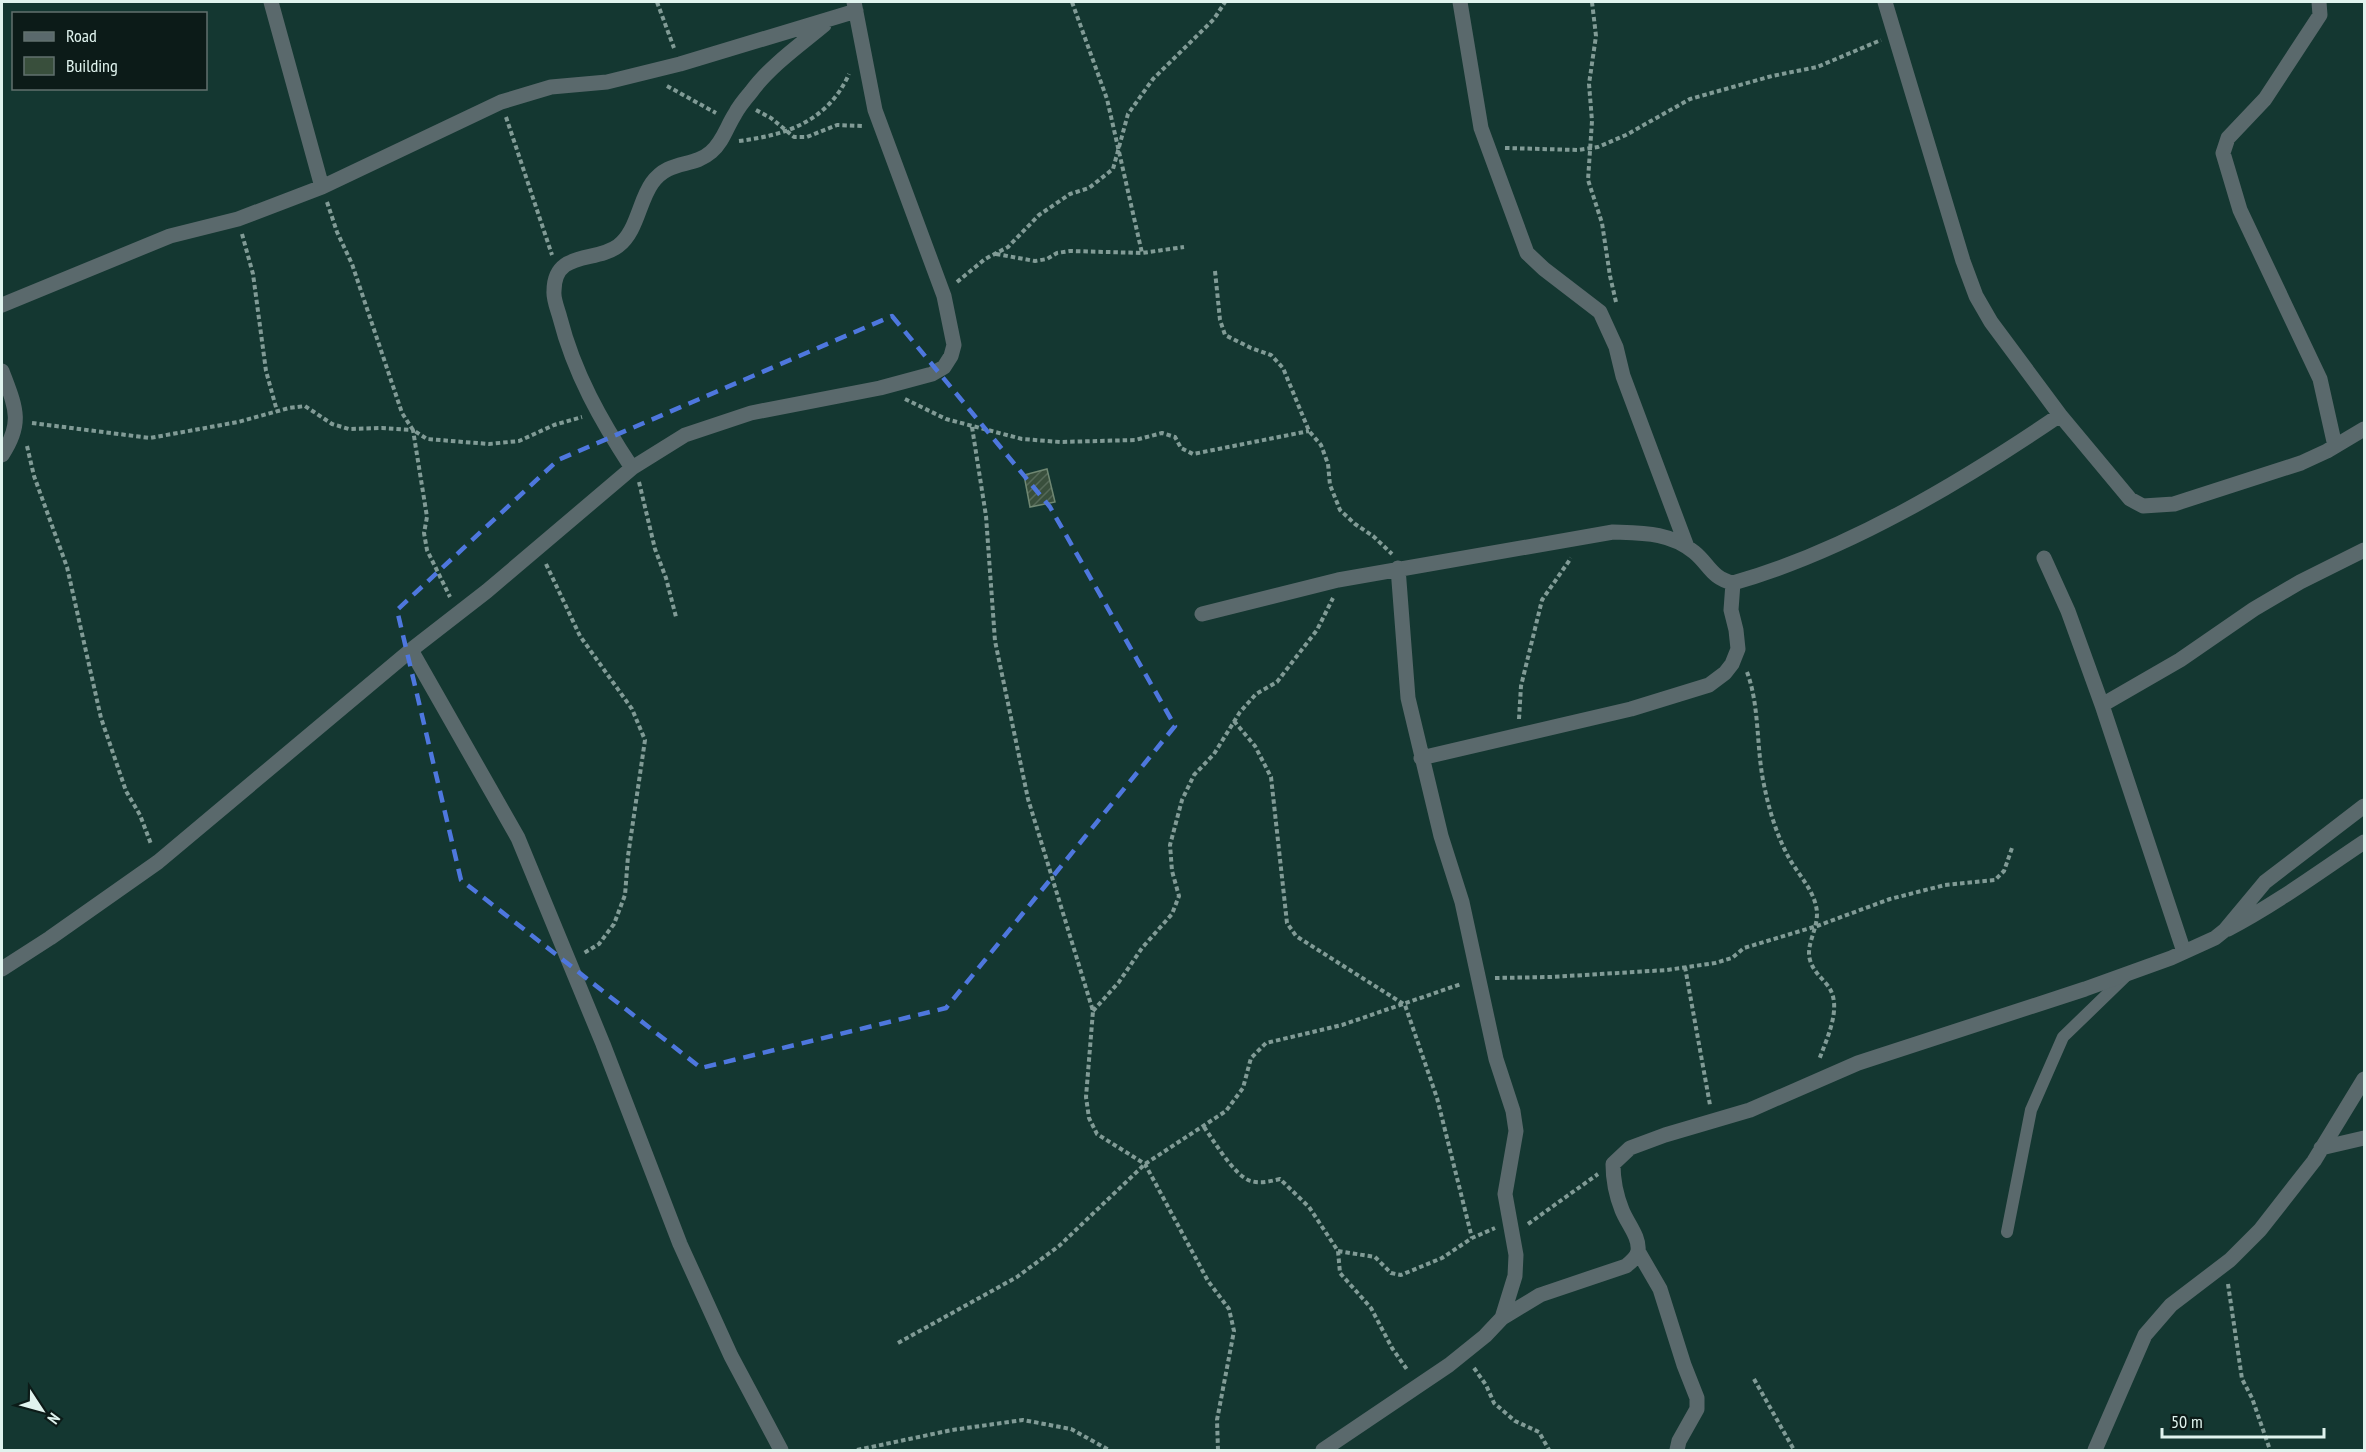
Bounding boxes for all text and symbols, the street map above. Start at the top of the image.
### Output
legend [12,12,207,90]
text: Road [66,24,97,47]
text: Building [66,54,118,77]
north arrow [12,1380,72,1440]
scale bar [2162,1401,2324,1439]
text: N [44,1409,65,1428]
text: 50 m [2171,1410,2203,1433]

